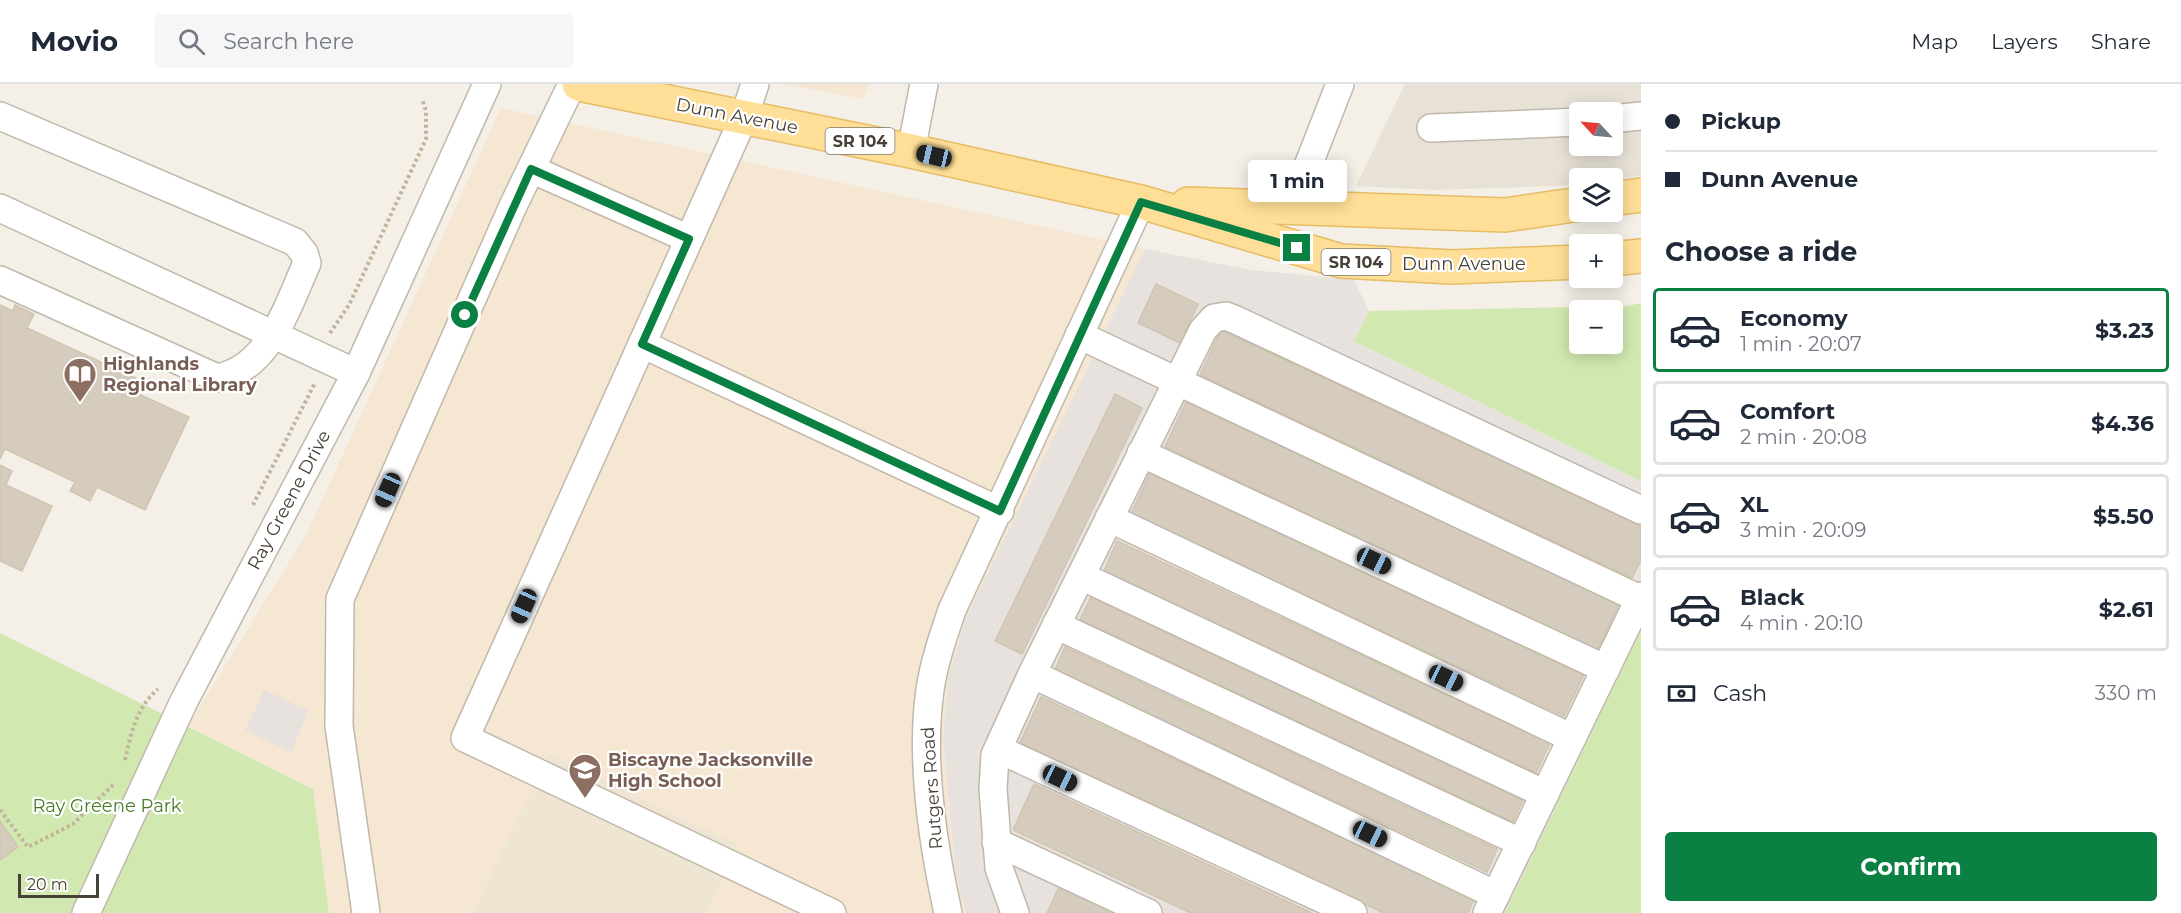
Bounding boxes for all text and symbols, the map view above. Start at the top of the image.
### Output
search box [154,14,574,68]
text: Movio [30,24,118,58]
icon: search [175,25,208,58]
text: Search here [223,28,354,55]
text: Map [1911,29,1958,54]
text: Layers [1991,29,2058,54]
text: Share [2091,29,2151,54]
street label: Dunn Avenue [674,93,800,139]
north arrow [1569,102,1623,156]
map controls [1569,102,1623,354]
text: Pickup [1701,108,1781,135]
road number: SR 104 [826,128,894,154]
car [914,143,954,169]
callout: 1 min [1248,161,1346,203]
text: Dunn Avenue [1701,166,1858,193]
button: layers [1569,168,1623,222]
text: 1 min [1270,169,1325,193]
route end [1283,234,1310,261]
button: + [1569,234,1623,288]
text: Choose a ride [1665,235,1857,268]
road number: SR 104 [1322,249,1390,275]
street label: Dunn Avenue [1402,253,1526,275]
button: − [1569,300,1623,354]
route start [451,301,478,328]
icon: car [1668,303,1722,357]
text: Economy [1740,305,1848,332]
text: $3.23 [2095,317,2154,344]
text: 1 min · 20:07 [1740,332,1862,356]
place label: Highlands Regional Library [103,353,257,396]
library icon: Highlands Regional Library [62,356,98,403]
icon: car [1668,396,1722,450]
text: Comfort [1740,398,1835,425]
text: $4.36 [2091,410,2154,437]
text: 2 min · 20:08 [1740,425,1867,449]
street label: Ray Greene Drive [243,426,335,574]
car [372,470,404,510]
icon: car [1668,489,1722,543]
text: XL [1740,491,1769,518]
text: $5.50 [2093,503,2154,530]
text: 3 min · 20:09 [1740,518,1866,542]
car [1354,545,1394,577]
icon: car [1668,582,1722,636]
text: Black [1740,584,1804,611]
car [508,586,540,626]
text: $2.61 [2099,596,2154,623]
text: 4 min · 20:10 [1740,611,1863,635]
car [1426,662,1466,694]
icon: cash [1665,677,1698,710]
text: Cash [1713,680,1767,707]
text: 330 m [2095,681,2157,705]
street label: Rutgers Road [917,726,947,850]
place label: Biscayne Jacksonville High School [608,749,813,792]
school or university icon: Biscayne Jacksonville High School [567,752,603,799]
car [1040,762,1080,794]
park label: Ray Greene Park [32,795,182,817]
car [1350,818,1390,850]
button: Confirm [1665,832,2157,901]
scale bar [18,871,99,898]
text: 20 m [27,875,68,894]

